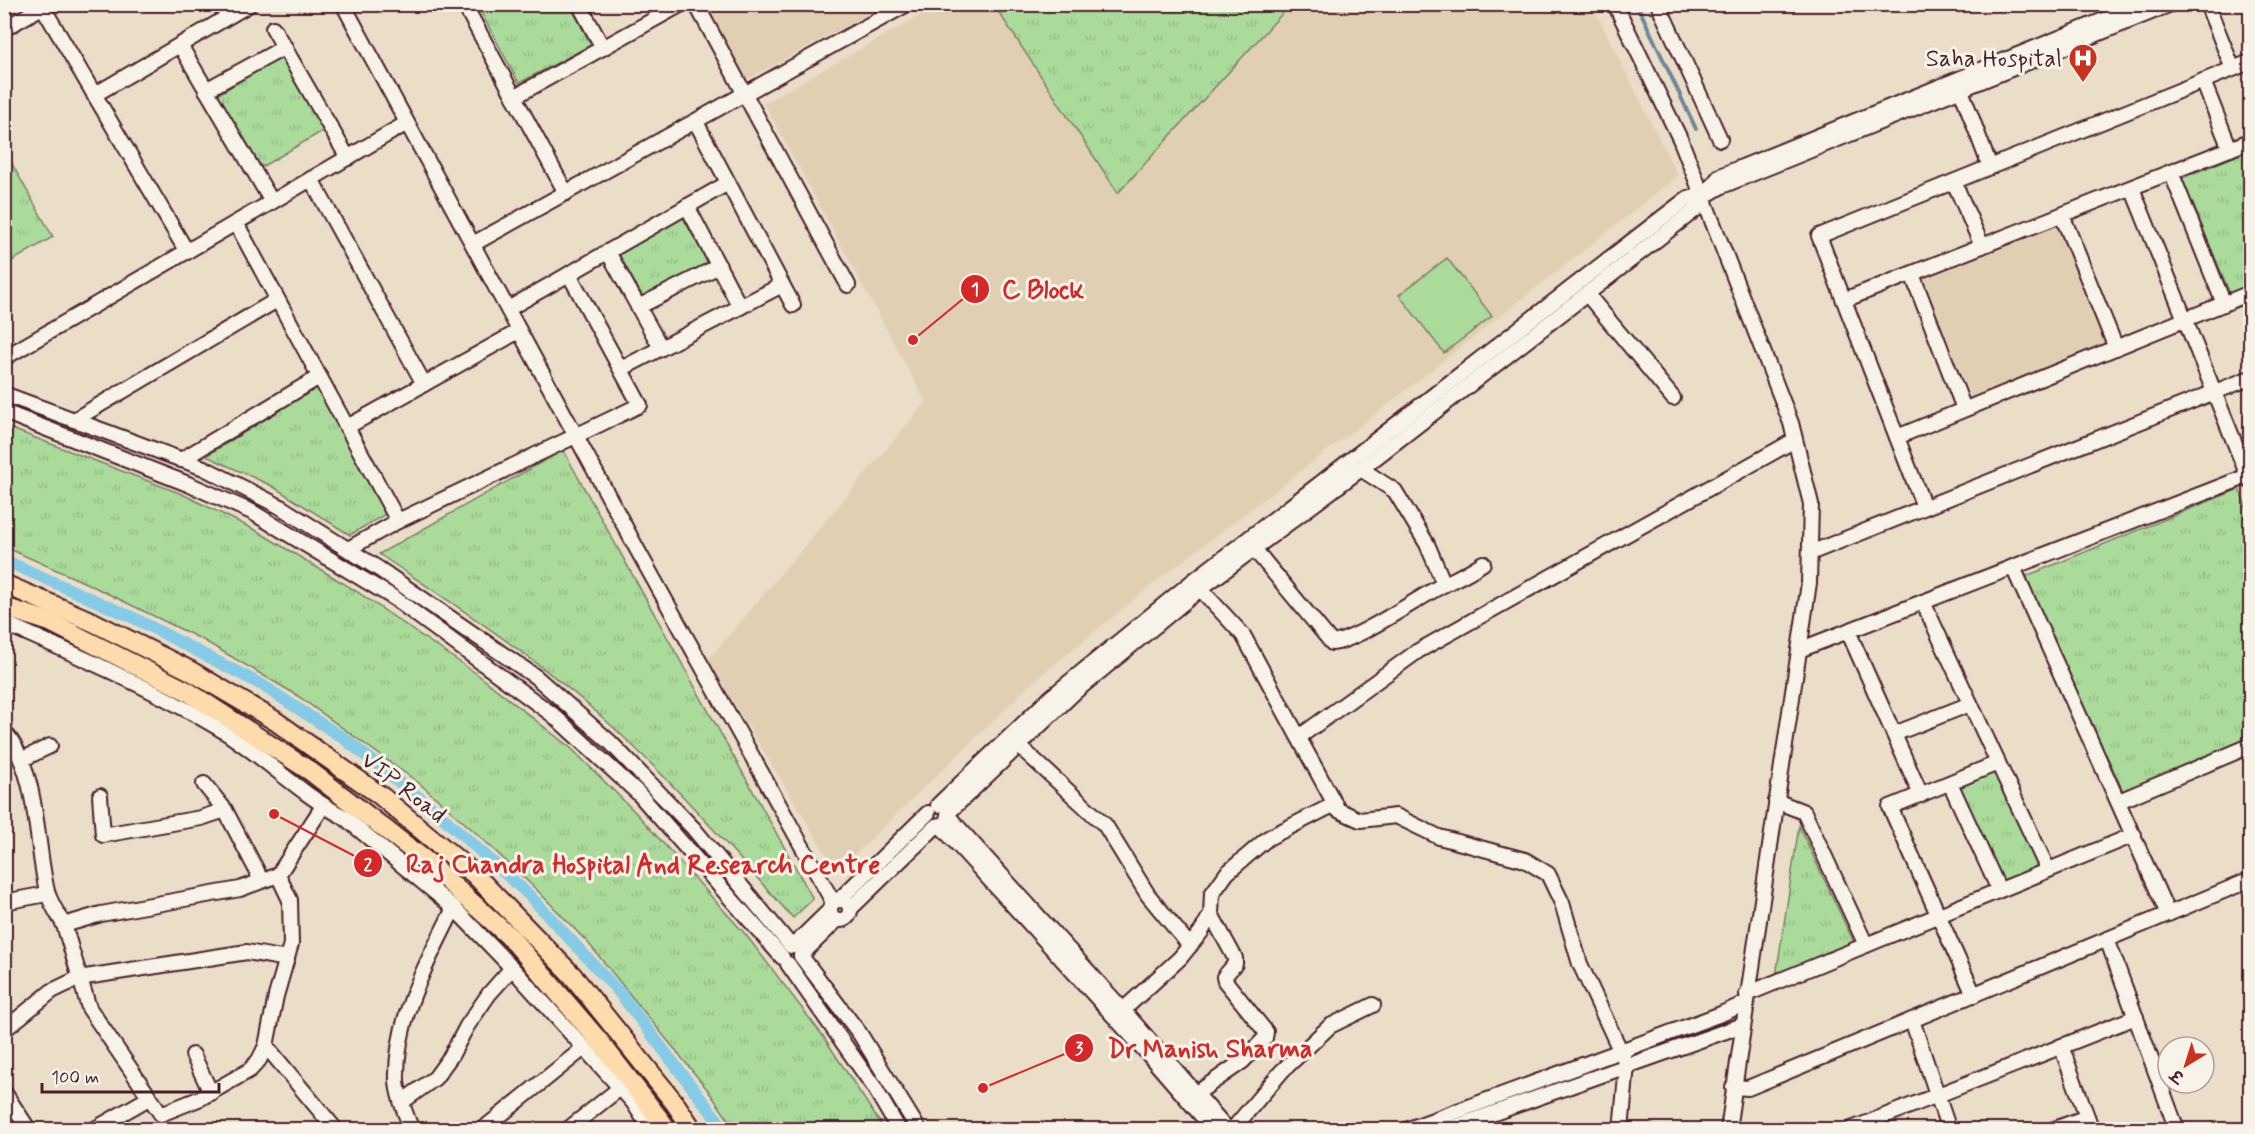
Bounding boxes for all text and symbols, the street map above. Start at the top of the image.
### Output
hospital icon: Saha Hospital [2067,42,2099,84]
place label: Saha Hospital [1926,44,2062,75]
callout: C Block [960,267,1097,311]
text: C Block [1002,274,1084,308]
text: 1 [971,278,979,302]
street label: VIP Road [354,745,452,831]
callout: Raj Chandra Hospital And Research Centre [353,841,902,885]
text: Raj Chandra Hospital And Research Centre [406,849,880,883]
text: 2 [364,853,373,877]
callout: Dr Manish Sharma [1064,1026,1326,1070]
text: Dr Manish Sharma [1107,1033,1313,1067]
north arrow [2156,1035,2216,1095]
text: 3 [1075,1037,1084,1061]
scale bar [42,1056,219,1094]
text: उ [2166,1063,2190,1088]
text: 100 m [51,1066,99,1090]

